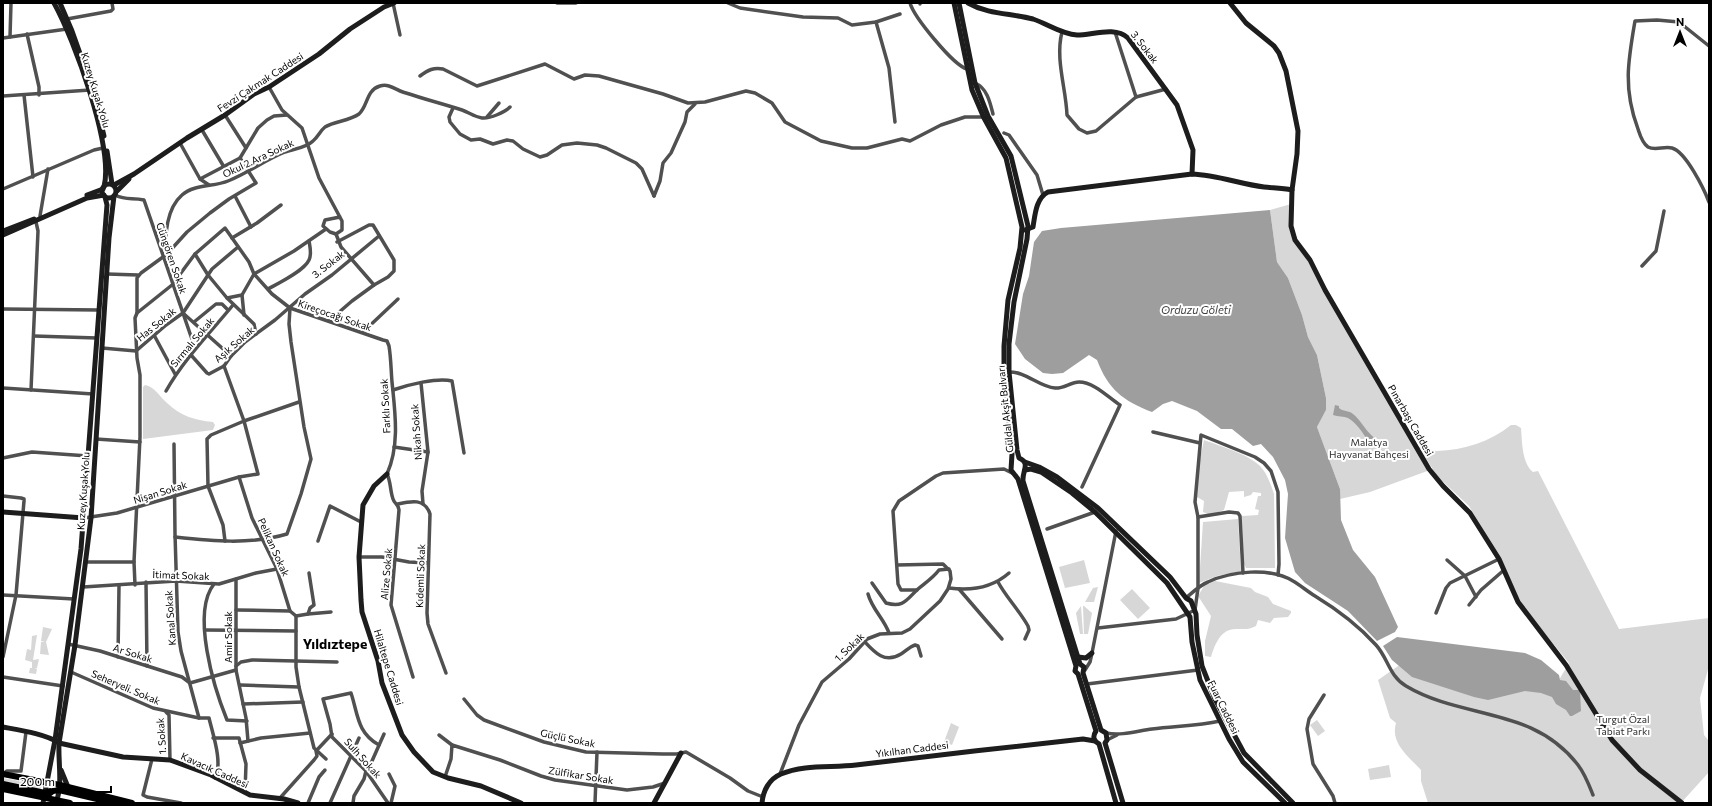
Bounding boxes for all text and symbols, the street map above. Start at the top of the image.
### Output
north arrow [1660,12,1700,52]
text: N [1676,15,1684,28]
street label: 3. Sokak [1129,28,1162,66]
street label: Fevzi Çakmak Caddesi [215,50,305,114]
street label: Kuzey Kuşak Yolu [79,51,113,129]
street label: Okul 2.Ara Sokak [220,136,296,180]
street label: Güngören Sokak [154,221,190,296]
street label: 3. Sokak [309,247,347,280]
street label: Kireçocağı Sokak [297,297,374,333]
water label: Orduzu Göleti [1161,303,1232,316]
street label: Has Sokak [134,304,179,343]
street label: Sırmalı Sokak [168,314,217,369]
street label: Aşık Sokak [211,323,257,365]
street label: Güldal Akşit Bulvarı [994,365,1016,453]
street label: Farklı Sokak [378,378,392,434]
street label: Pınarbaşı Caddesi [1386,382,1436,458]
street label: Nikah Sokak [408,403,424,461]
park label: Malatya Hayvanat Bahçesi [1329,436,1409,460]
street label: Kuzey Kuşak Yolu [74,452,92,530]
street label: Nişan Sokak [132,478,189,506]
street label: Pelikan Sokak [256,516,292,579]
street label: Kıdemli Sokak [413,543,427,608]
street label: Alize Sokak [378,547,394,600]
street label: İtimat Sokak [152,568,210,582]
street label: Kanal Sokak [162,589,178,646]
street label: Amir Sokak [222,610,234,663]
street label: Hilaltepe Caddesi [372,628,406,706]
street label: 1. Sokak [832,630,867,664]
district label: Yıldıztepe [303,635,367,652]
street label: Ar Sokak [112,641,155,665]
street label: Seheryeli. Sokak [90,667,163,707]
street label: Fuar Caddesi [1206,678,1242,736]
park label: Turgut Özal Tabiat Parkı [1596,713,1650,737]
street label: 1. Sokak [154,717,168,755]
street label: Güçlü Sokak [539,726,597,750]
street label: Sulh Sokak [342,736,384,781]
street label: Yıkılhan Caddesi [875,739,949,759]
street label: Kavacık Caddesi [179,750,251,790]
street label: Zülfikar Sokak [548,764,615,786]
scale bar [14,768,111,794]
text: 200 m [20,774,55,788]

